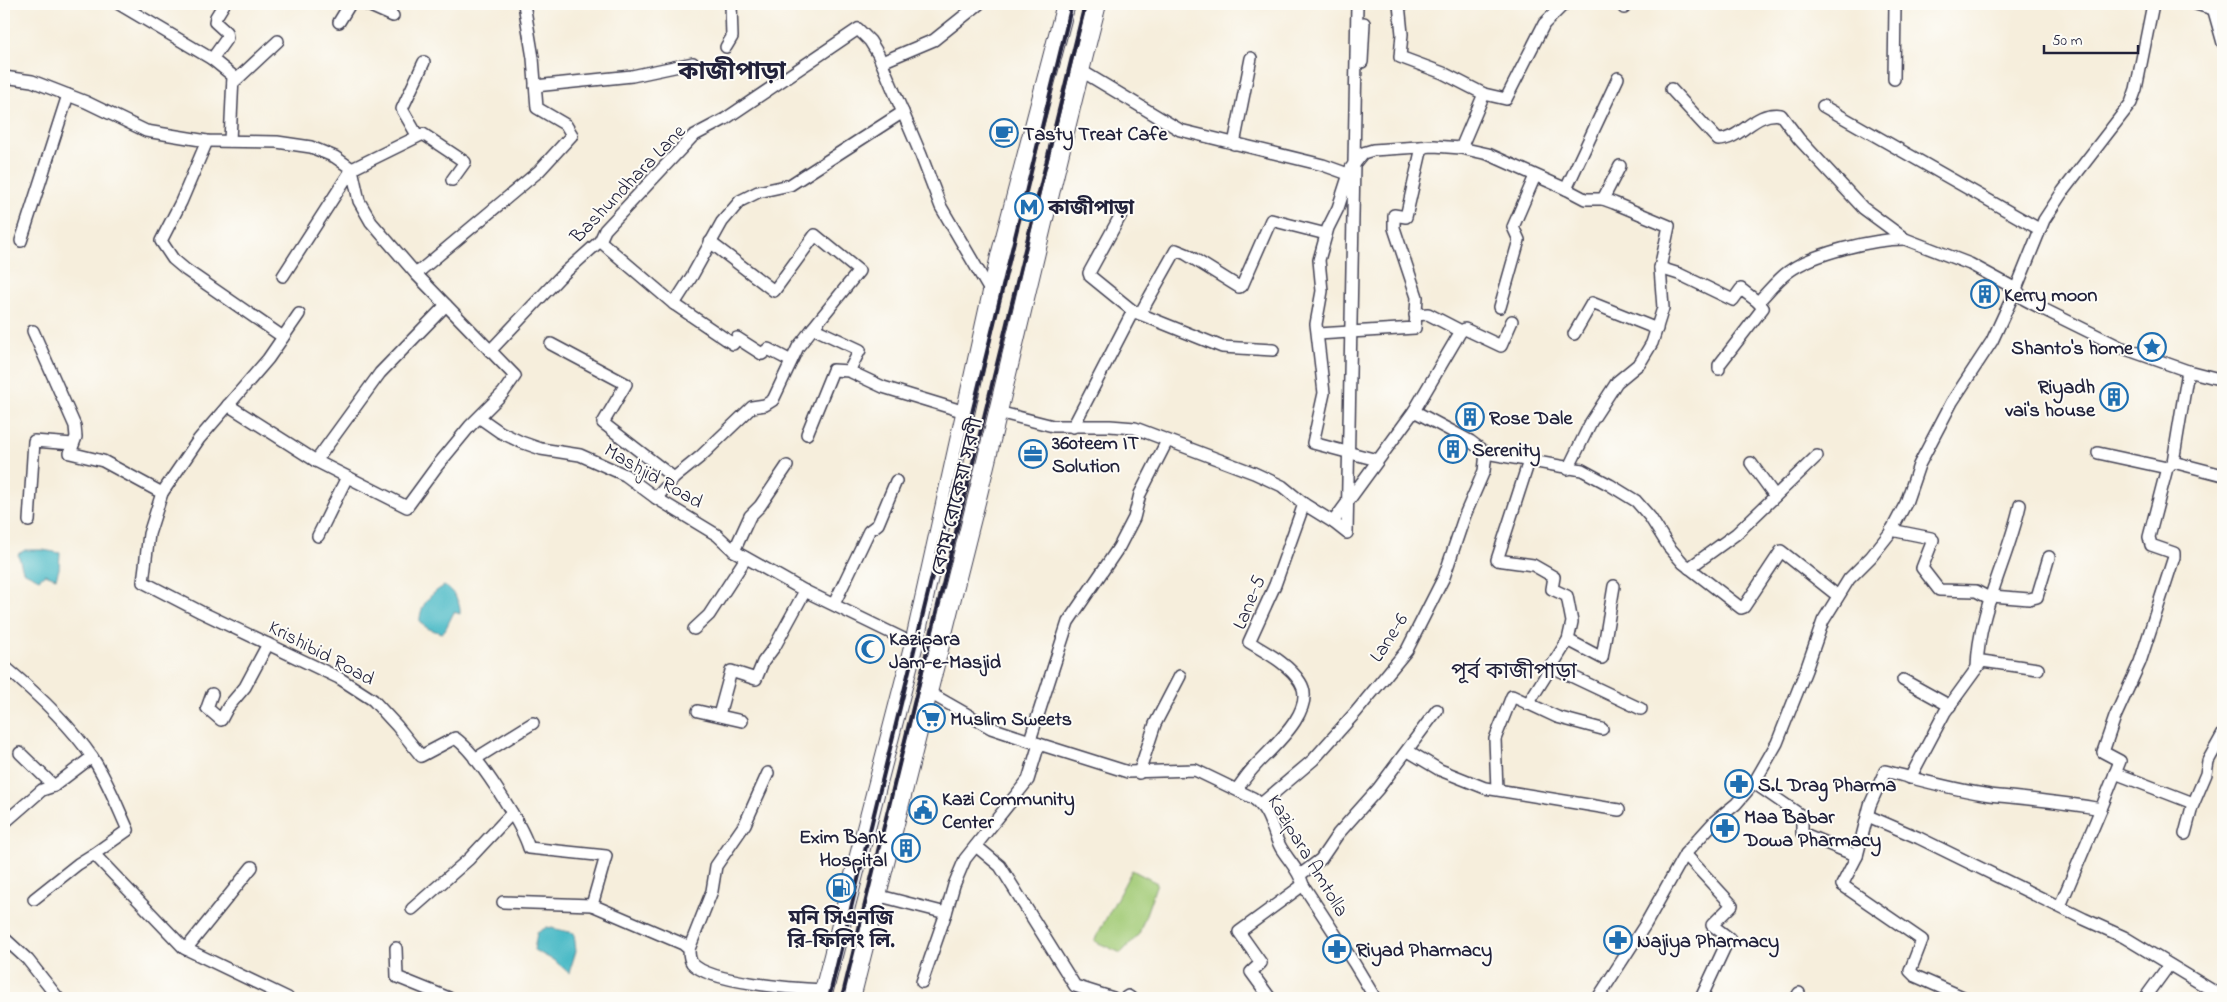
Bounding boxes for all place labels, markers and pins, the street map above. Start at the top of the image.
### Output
cafe icon: Tasty Treat Cafe [989,118,1019,148]
place label: Tasty Treat Cafe [1023,121,1168,151]
metro station icon: কাজীপাড়া [1014,192,1044,222]
place label: কাজীপাড়া [1047,195,1135,224]
building icon: Kerry moon [1970,279,2000,309]
place label: Kerry moon [2004,282,2098,312]
place icon: Shanto's home [2137,332,2167,362]
place label: Shanto's home [2011,335,2134,364]
place label: Riyadh vai's house [2004,374,2096,426]
building icon: Riyadh vai's house [2099,382,2129,412]
building icon: Rose Dale [1455,402,1485,432]
place label: Rose Dale [1489,405,1573,434]
place label: 360teem IT Solution [1051,430,1140,482]
building icon: Serenity [1438,434,1468,464]
place label: Serenity [1472,437,1540,467]
office icon: 360teem IT Solution [1018,439,1048,469]
place label: Kazipara Jam-e-Masjid [889,626,1002,678]
mosque icon: Kazipara Jam-e-Masjid [855,634,885,664]
supermarket icon: Muslim Sweets [916,703,946,733]
place label: Muslim Sweets [950,706,1072,735]
pharmacy icon: S.L Drag Pharma [1724,769,1754,799]
place label: S.L Drag Pharma [1758,772,1896,802]
place label: Kazi Community Center [942,786,1075,838]
public building icon: Kazi Community Center [908,795,938,825]
place label: Maa Babar Dowa Pharmacy [1743,804,1881,857]
pharmacy icon: Maa Babar Dowa Pharmacy [1710,813,1740,843]
place label: Exim Bank Hospital [799,824,888,876]
building icon: Exim Bank Hospital [891,833,921,863]
fuel station icon: মনি সিএনজি রি-ফিলিং লি. [826,873,856,903]
place label: মনি সিএনজি রি-ফিলিং লি. [787,905,895,957]
pharmacy icon: Najiya Pharmacy [1603,925,1633,955]
place label: Najiya Pharmacy [1637,928,1779,958]
pharmacy icon: Riyad Pharmacy [1322,934,1352,964]
place label: Riyad Pharmacy [1356,937,1492,967]

